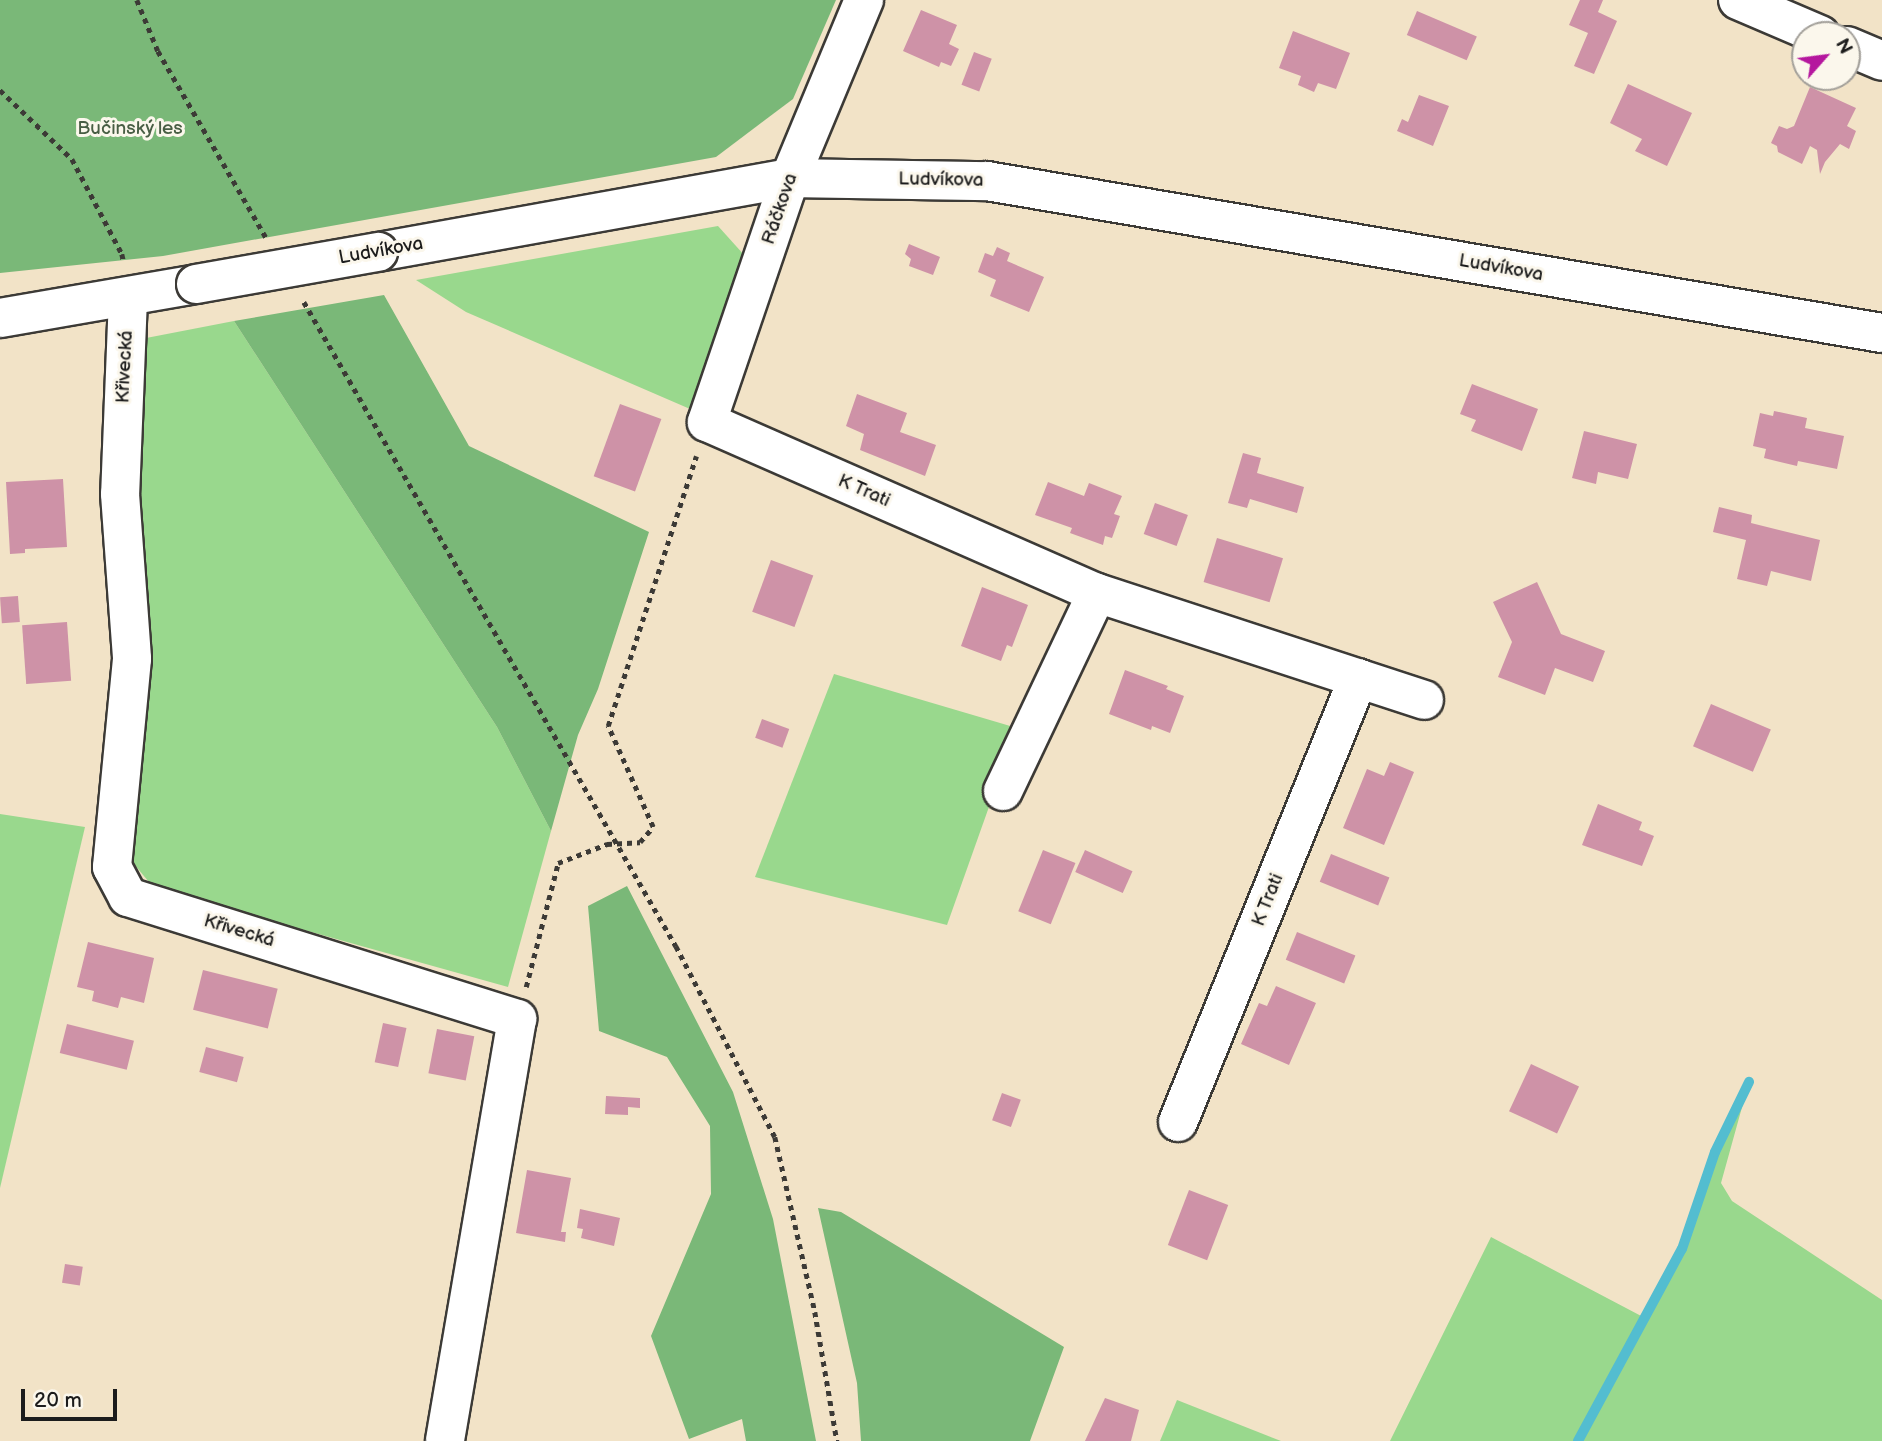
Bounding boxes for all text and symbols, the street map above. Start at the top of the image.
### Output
north arrow [1791,21,1861,91]
text: N [1830,35,1857,59]
park label: Bučinský les [77,118,183,140]
street label: Ludvíkova [898,168,984,192]
street label: Ráčkova [757,170,803,248]
street label: Ludvíkova [337,232,425,270]
street label: Ludvíkova [1457,249,1545,287]
street label: Křivecká [112,330,138,404]
street label: K Trati [834,469,894,513]
street label: K Trati [1247,870,1289,930]
street label: Křivecká [201,909,277,953]
scale bar [24,1374,121,1418]
text: 20 m [34,1388,82,1413]

